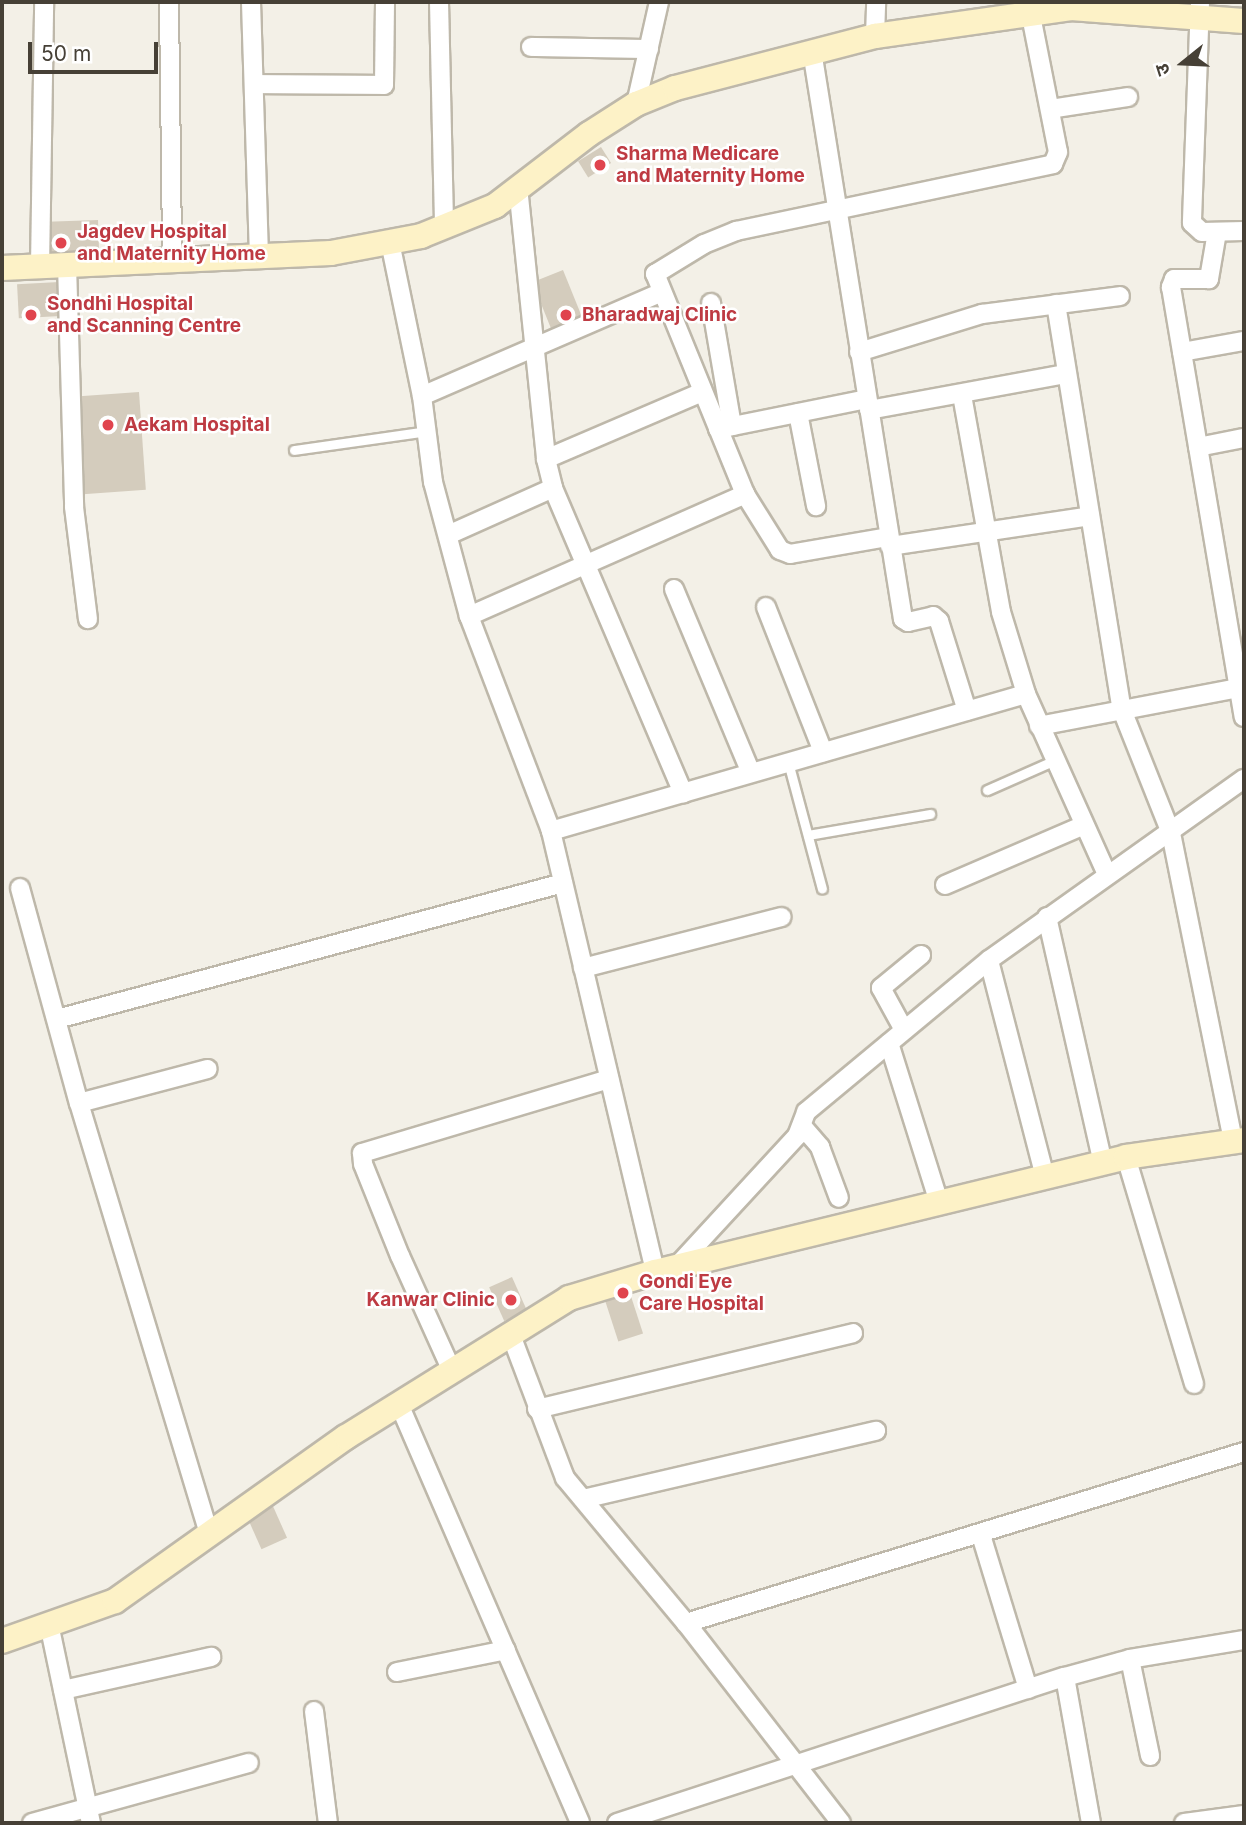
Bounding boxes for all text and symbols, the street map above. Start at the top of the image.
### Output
scale bar [32,28,161,72]
north arrow [1148,28,1218,98]
text: 50 m [41,41,91,66]
text: उ [1150,61,1175,78]
place label: Sharma Medicare and Maternity Home [616,143,805,187]
marker: Sharma Medicare and Maternity Home [590,155,610,175]
place label: Jagdev Hospital and Maternity Home [77,221,266,265]
marker: Jagdev Hospital and Maternity Home [51,233,71,253]
place label: Sondhi Hospital and Scanning Centre [47,293,241,337]
place label: Bharadwaj Clinic [582,304,737,326]
marker: Sondhi Hospital and Scanning Centre [21,305,41,325]
marker: Bharadwaj Clinic [556,305,576,325]
place label: Aekam Hospital [124,414,270,436]
marker: Aekam Hospital [98,415,118,435]
place label: Gondi Eye Care Hospital [639,1271,764,1315]
marker: Gondi Eye Care Hospital [613,1283,633,1303]
place label: Kanwar Clinic [367,1289,495,1311]
marker: Kanwar Clinic [501,1290,521,1310]

